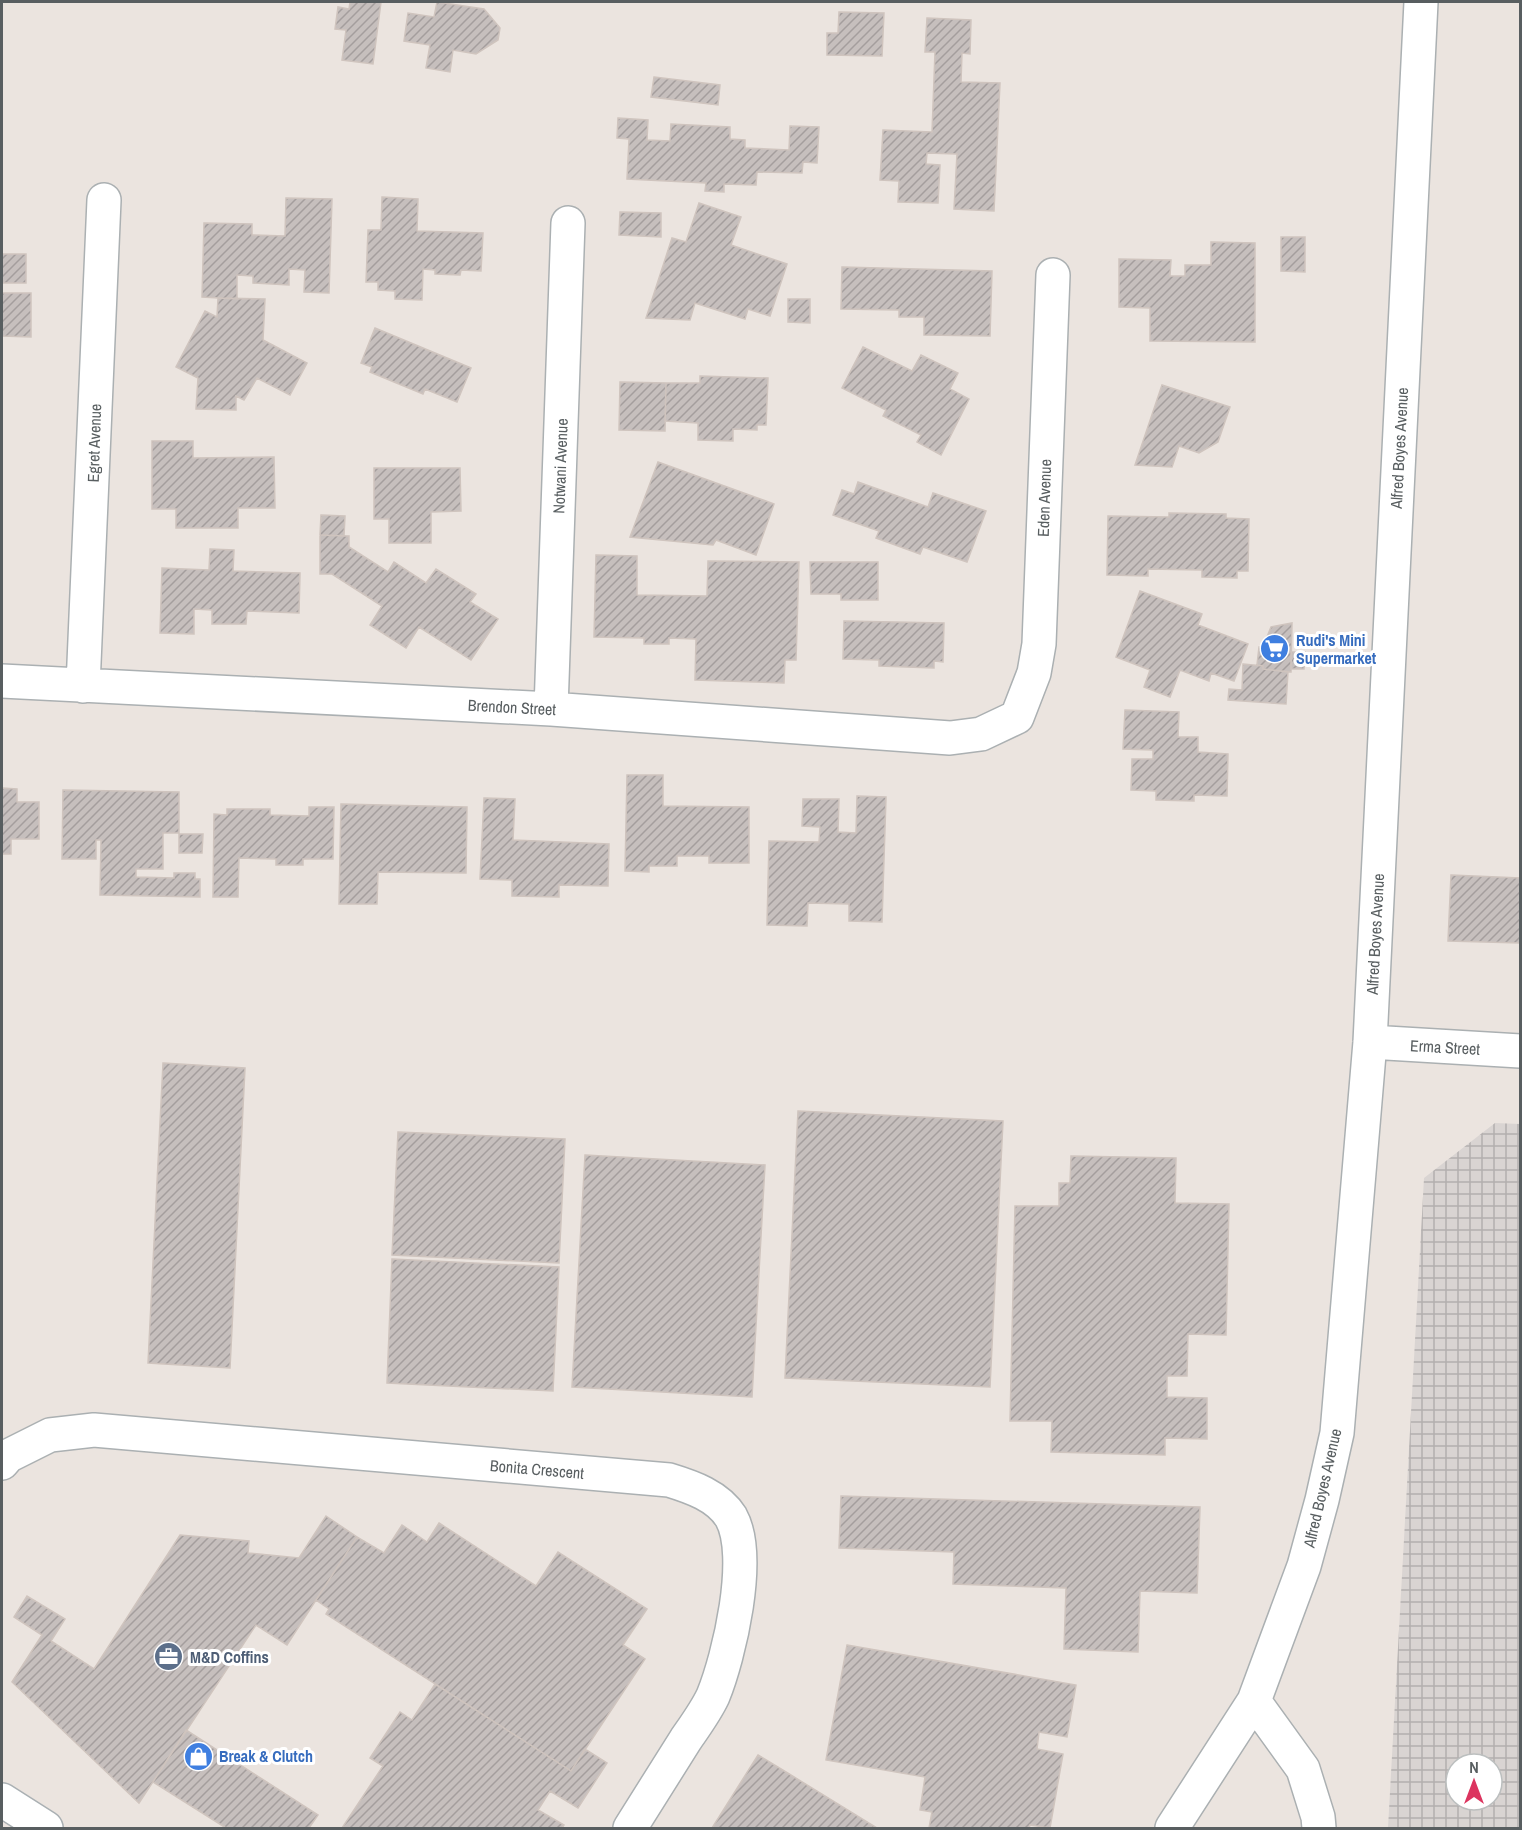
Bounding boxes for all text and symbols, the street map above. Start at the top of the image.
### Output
street label: Alfred Boyes Avenue [1385,387,1413,510]
street label: Egret Avenue [82,403,106,483]
street label: Notwani Avenue [547,418,573,514]
street label: Eden Avenue [1032,459,1056,537]
place label: Rudi's Mini Supermarket [1296,629,1377,669]
supermarket icon: Rudi's Mini Supermarket [1259,633,1291,665]
street label: Brendon Street [467,694,557,720]
street label: Alfred Boyes Avenue [1361,873,1389,996]
street label: Erma Street [1409,1034,1481,1060]
street label: Alfred Boyes Avenue [1297,1426,1346,1551]
street label: Bonita Crescent [489,1454,585,1484]
office icon: M&D Coffins [153,1641,185,1673]
place label: M&D Coffins [190,1646,269,1668]
shop icon: Break & Clutch [182,1740,214,1772]
place label: Break & Clutch [219,1745,313,1767]
north arrow [1444,1752,1504,1812]
text: N [1469,1756,1479,1778]

